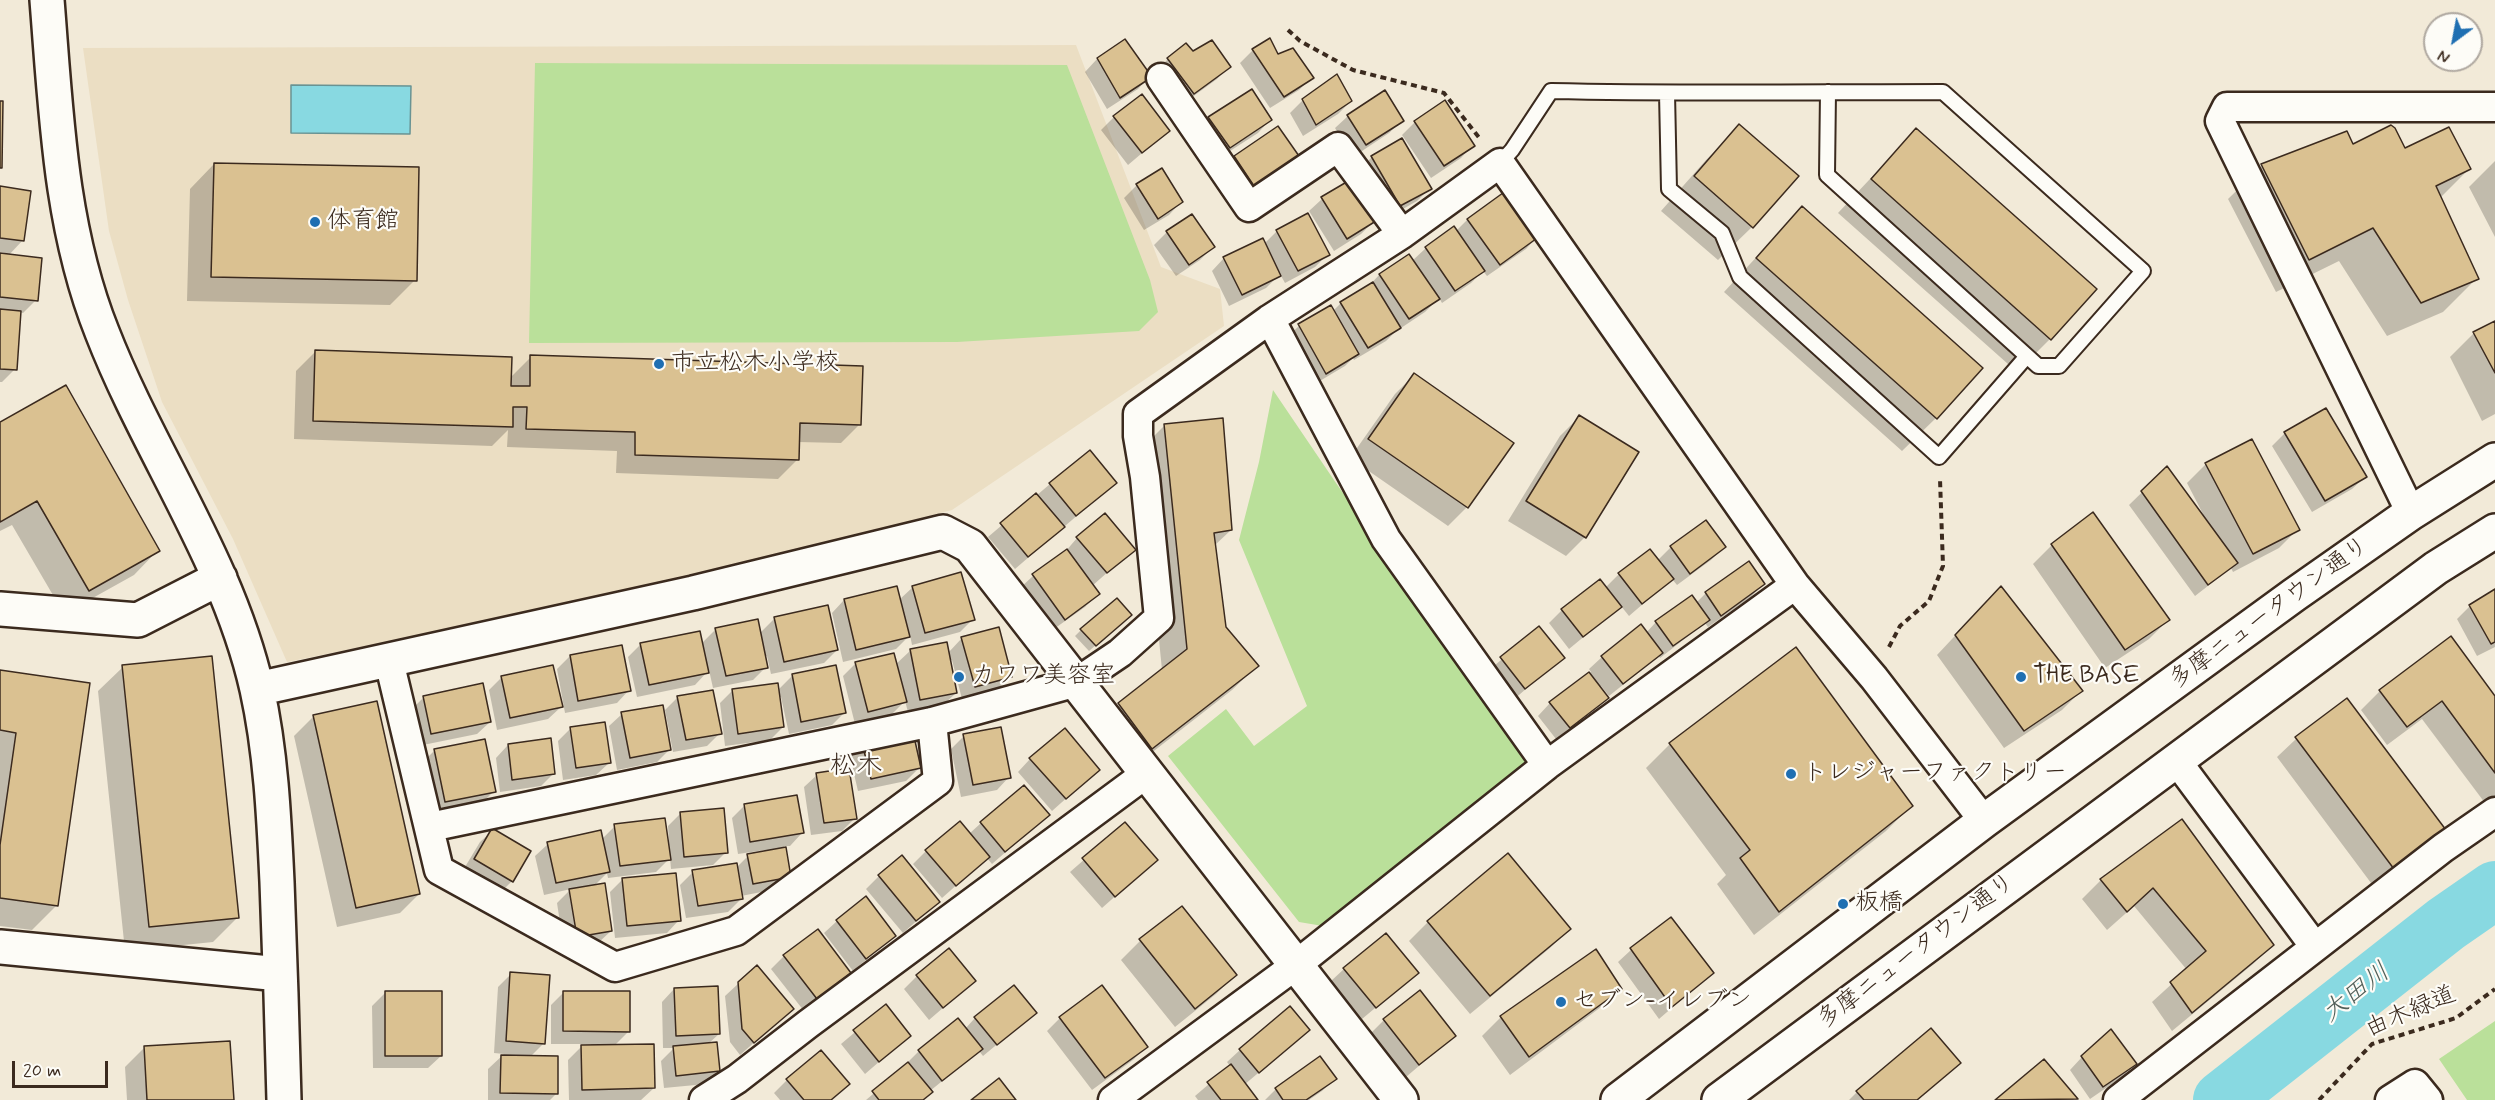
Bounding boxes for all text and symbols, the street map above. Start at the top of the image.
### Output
north arrow [2423,12,2483,72]
text: N [2434,44,2454,68]
place label: 体育館 [327,208,399,236]
marker: 体育館 [308,215,322,229]
place label: 市立松木小学校 [671,350,839,378]
marker: 市立松木小学校 [652,357,666,371]
street label: 多摩ニュータウン通り [2164,532,2376,696]
place label: カワワ美容室 [971,663,1115,691]
place label: THE BASE [2033,663,2139,691]
marker: カワワ美容室 [952,670,966,684]
marker: THE BASE [2014,670,2028,684]
district label: 松木 [830,752,882,784]
place label: トレジャーファクトリー [1803,760,2067,788]
marker: トレジャーファクトリー [1784,767,1798,781]
street label: 多摩ニュータウン通り [1812,868,2022,1036]
place label: 板橋 [1855,890,1903,918]
marker: 板橋 [1836,897,1850,911]
water label: 大田川 [2317,958,2397,1030]
street label: 由木緑道 [2361,981,2461,1045]
place label: セブン-イレブン [1573,988,1752,1016]
marker: セブン-イレブン [1554,995,1568,1009]
scale bar [15,1049,111,1087]
text: 20 m [23,1059,61,1083]

